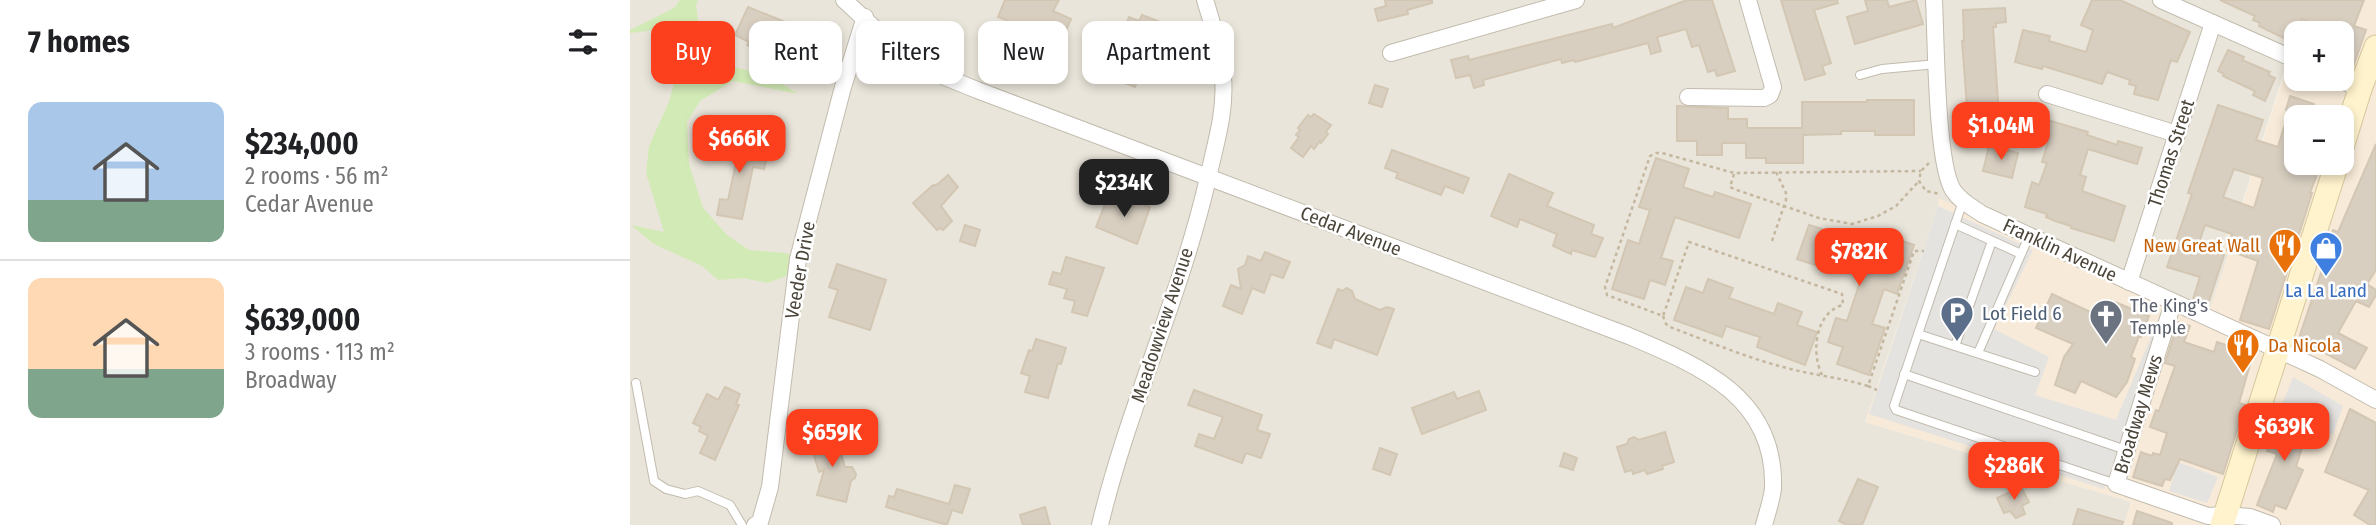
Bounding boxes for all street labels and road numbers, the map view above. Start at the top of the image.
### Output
street label: Thomas Street [2143,95,2199,210]
street label: Cedar Avenue [1297,201,1405,261]
street label: Franklin Avenue [1999,214,2121,286]
street label: Veeder Drive [780,219,820,321]
street label: Meadowview Avenue [1126,245,1198,405]
street label: Broadway Mews [2109,352,2167,476]

